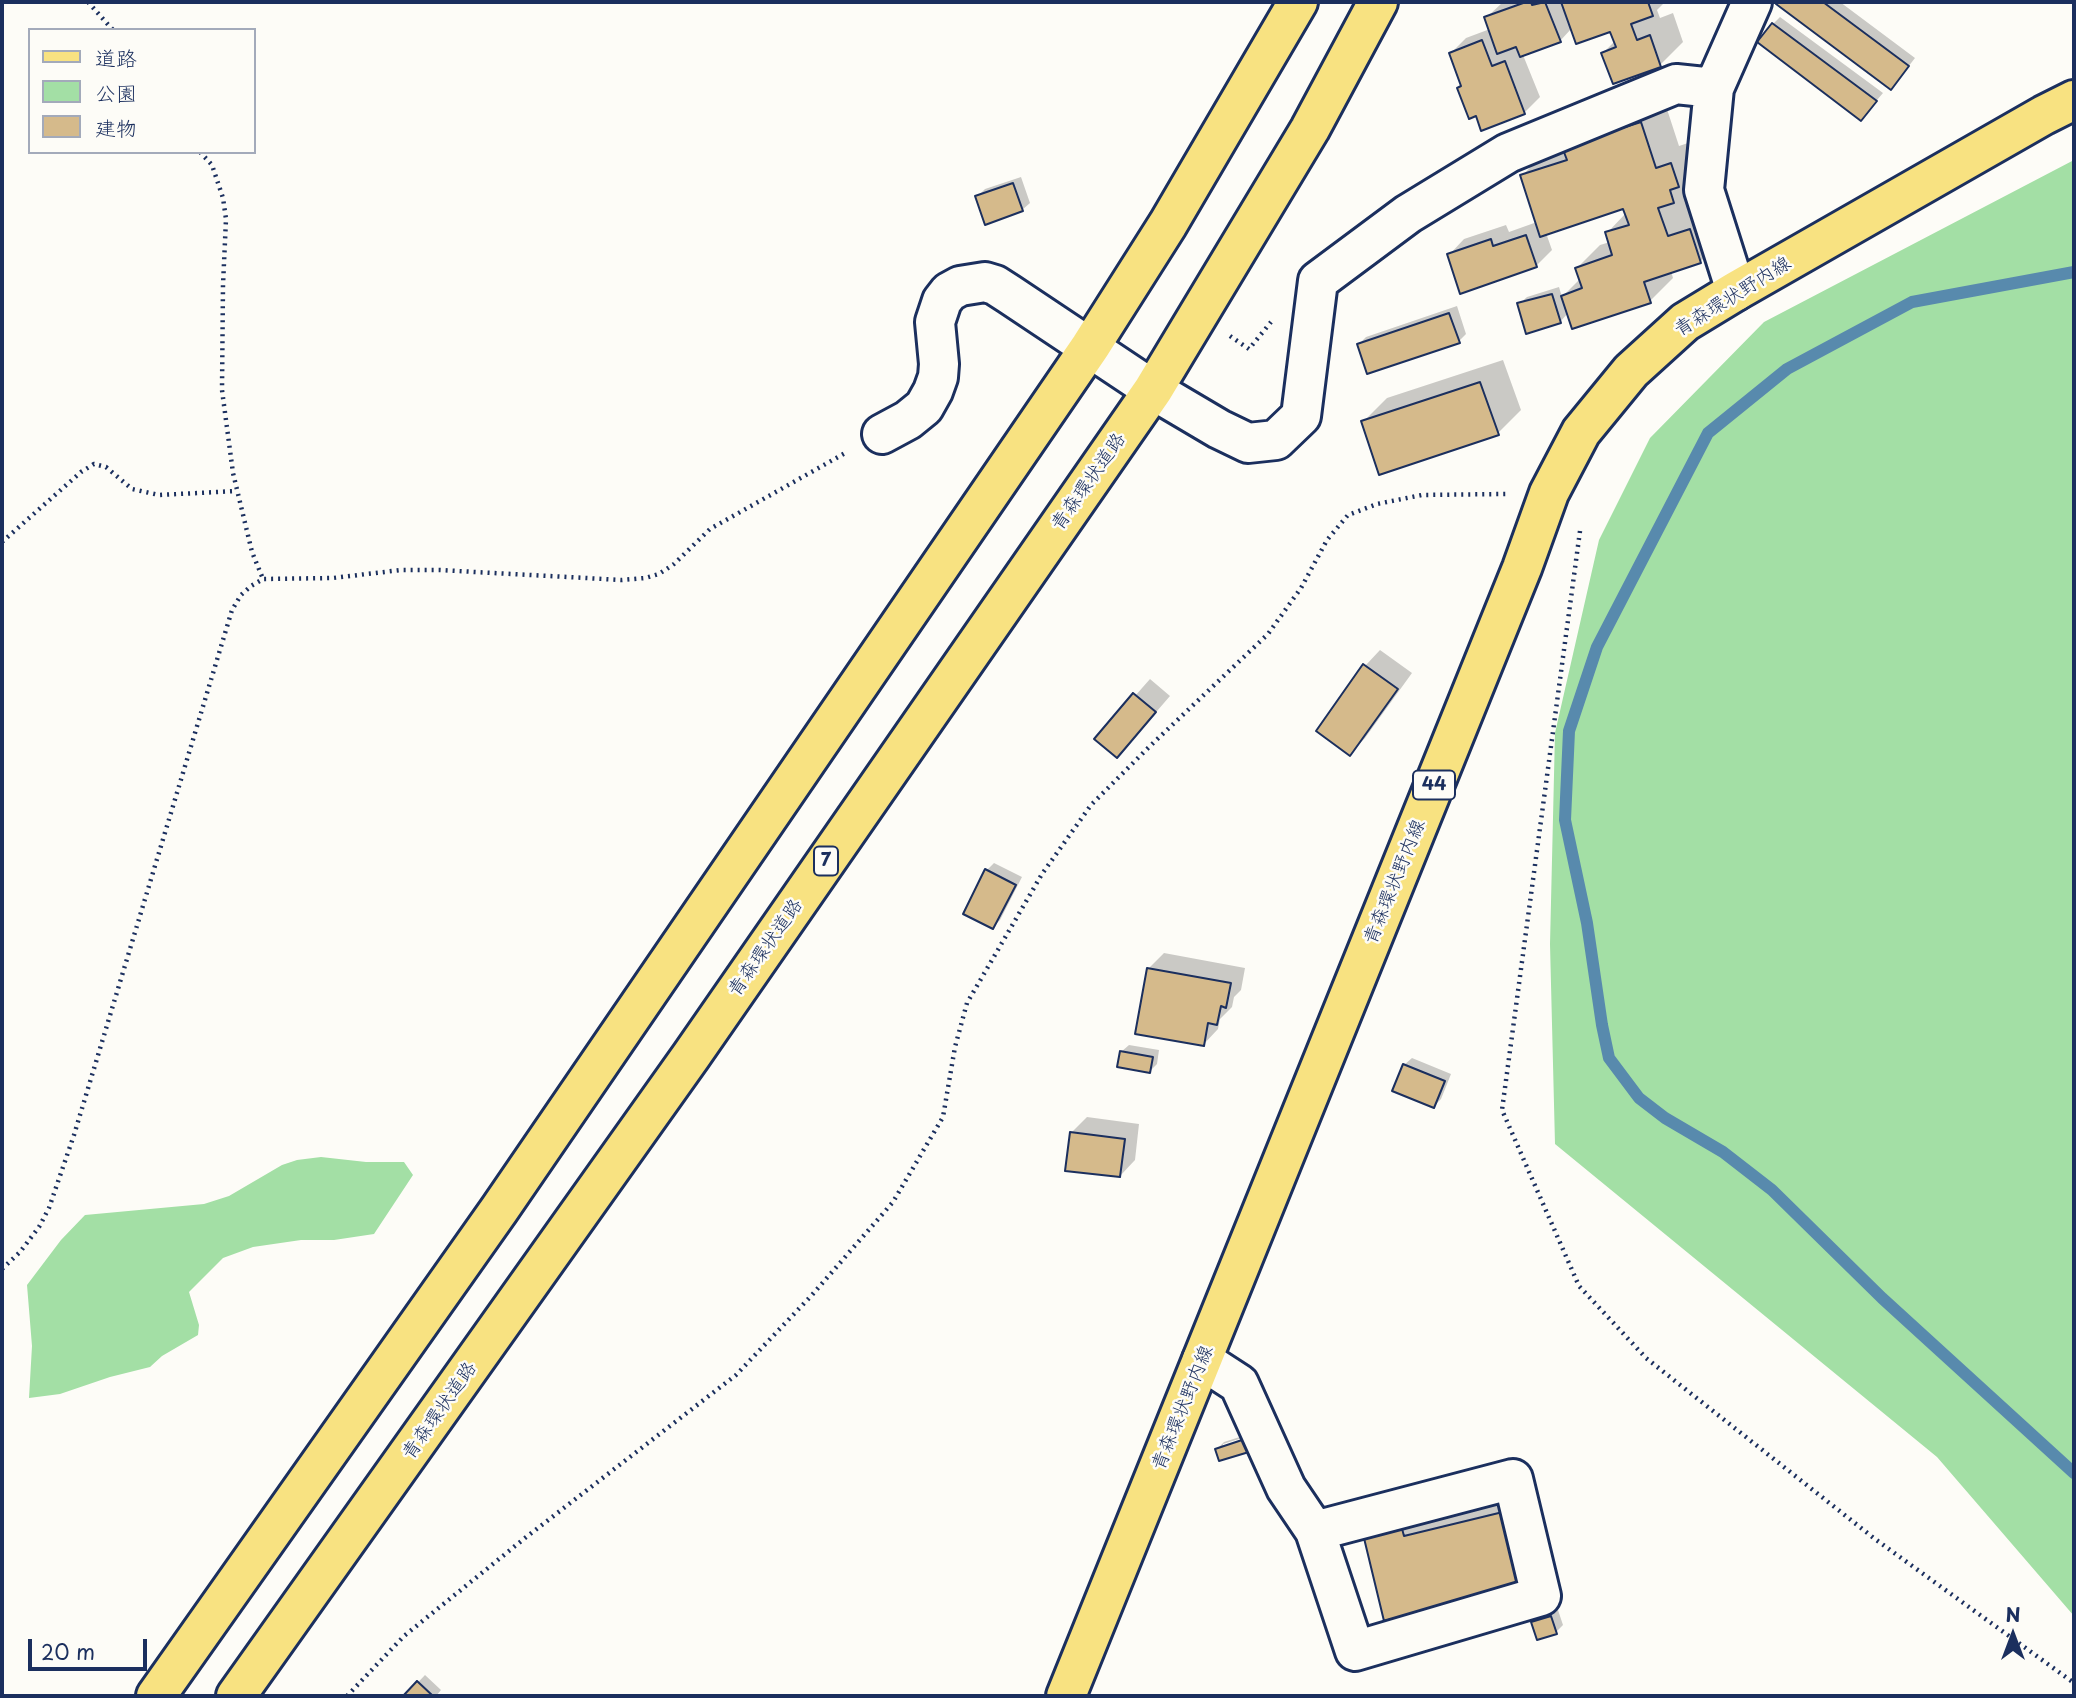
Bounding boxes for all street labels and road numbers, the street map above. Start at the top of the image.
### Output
street label: 青森環状野内線 [1671,252,1795,342]
street label: 青森環状道路 [1047,429,1131,535]
road number: 44 [1413,770,1455,800]
street label: 青森環状野内線 [1360,816,1430,948]
road number: 7 [814,846,838,876]
street label: 青森環状道路 [724,895,808,1001]
street label: 青森環状野内線 [1148,1342,1218,1474]
street label: 青森環状道路 [398,1358,482,1464]

